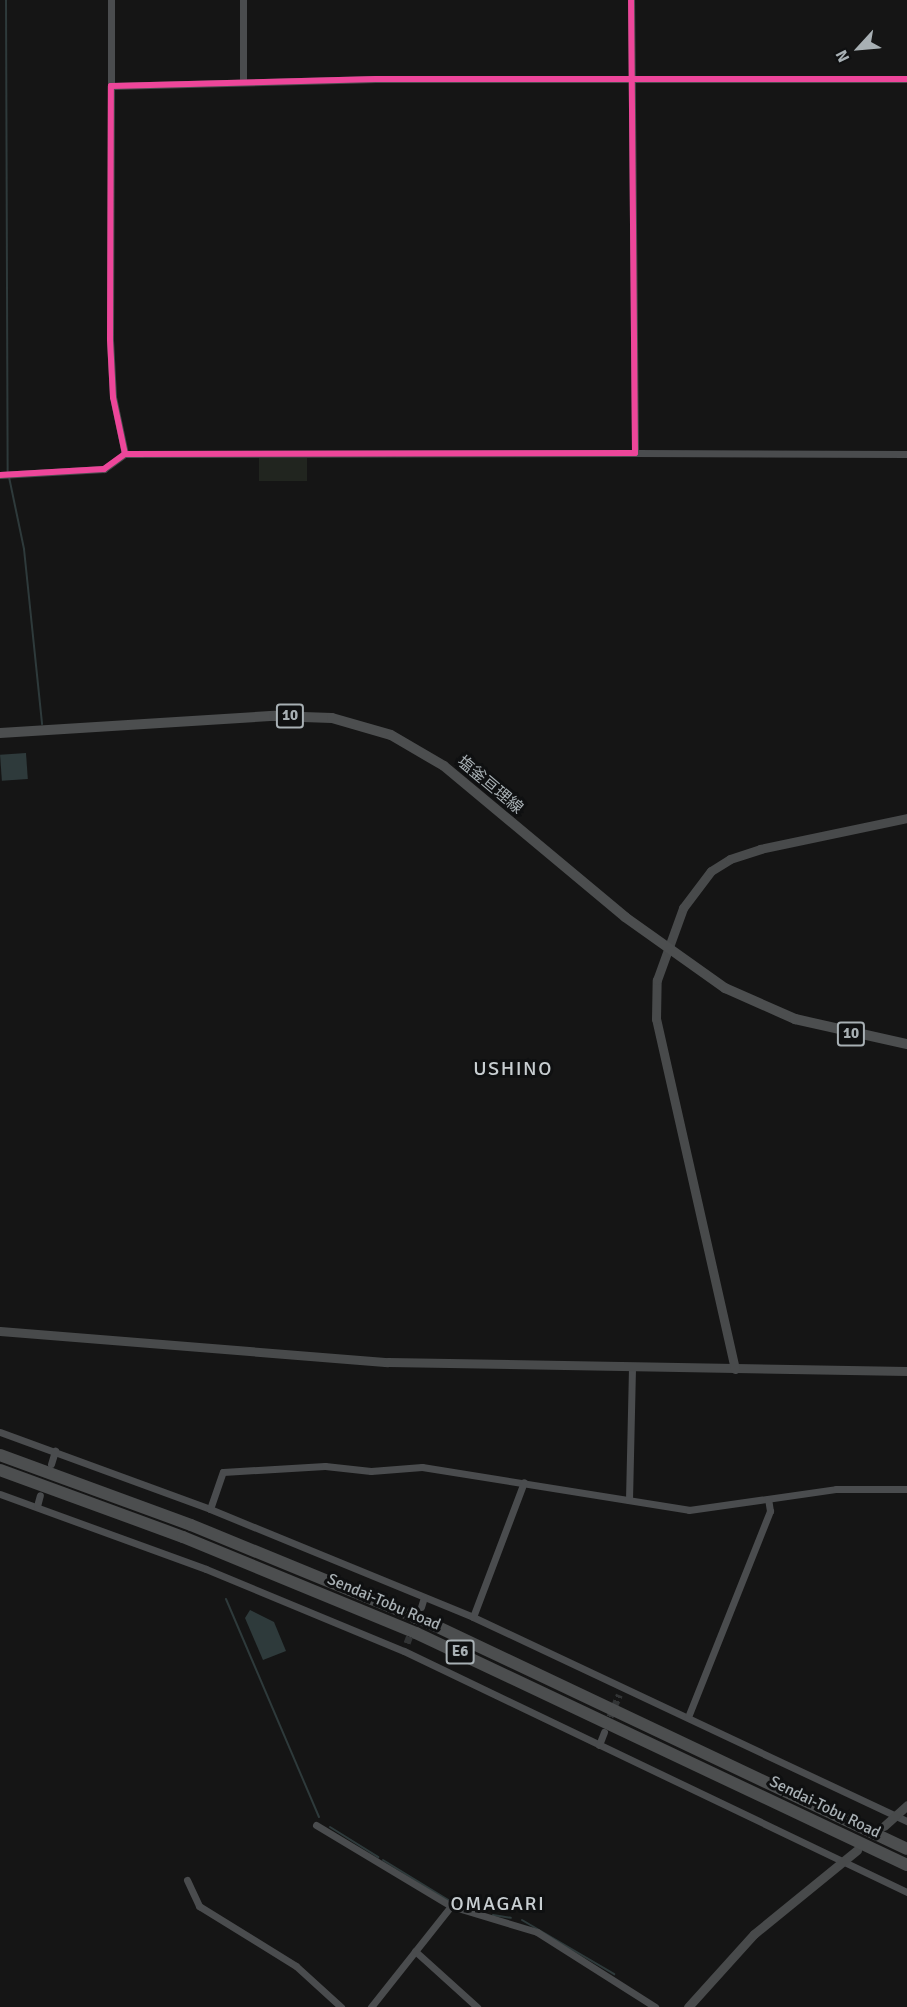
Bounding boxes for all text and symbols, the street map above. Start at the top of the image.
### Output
north arrow [829,18,889,78]
text: N [831,47,854,65]
road number: 10 [275,704,305,728]
street label: 塩釜亘理線 [453,752,527,818]
road number: 10 [836,1022,866,1046]
district label: USHINO [473,1056,553,1080]
street label: Sendai-Tobu Road [324,1569,444,1635]
road number: E6 [445,1640,475,1664]
street label: Sendai-Tobu Road [766,1772,884,1842]
district label: OMAGARI [451,1891,545,1915]

